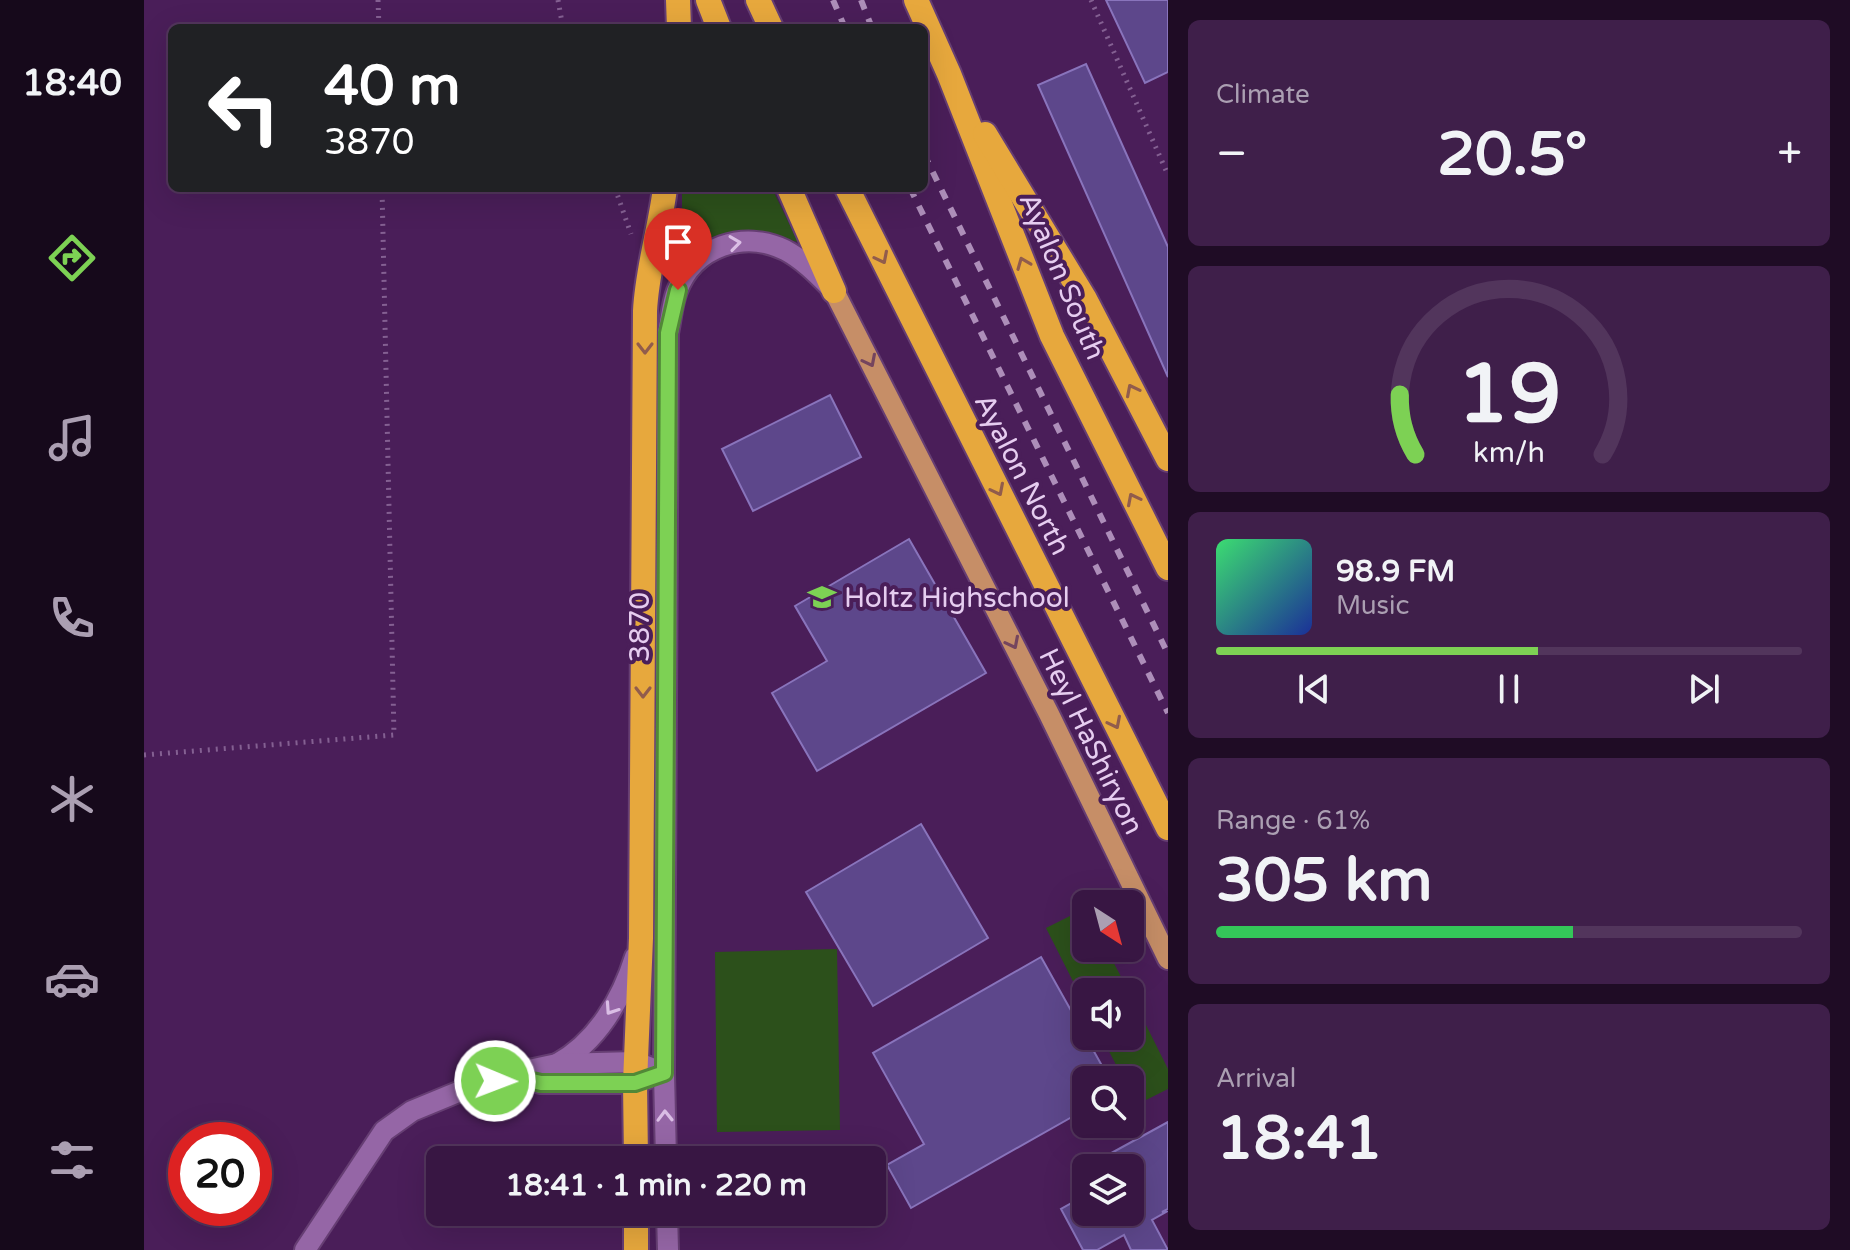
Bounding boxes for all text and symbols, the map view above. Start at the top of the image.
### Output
text: 40 m [324,53,460,120]
icon: left [192,56,296,160]
text: 18:40 [22,62,122,105]
text: Climate [1216,79,1310,110]
text: 20.5° [1437,119,1587,191]
text: 3870 [324,121,414,164]
text: − [1216,128,1247,181]
text: + [1777,128,1802,181]
street label: Ayalon South [1012,188,1112,365]
pin [644,208,712,290]
icon: arrive [656,220,700,264]
icon: directions [44,230,100,286]
one-way arrow [728,235,742,252]
one-way arrow [872,250,887,265]
one-way arrow [1017,257,1033,271]
one-way arrow [636,342,654,355]
text: 19 [1457,345,1561,445]
one-way arrow [860,352,875,367]
one-way arrow [1127,384,1142,399]
street label: Ayalon North [967,388,1077,561]
icon: music [44,410,100,466]
text: km/h [1473,436,1545,470]
one-way arrow [989,482,1004,497]
one-way arrow [1127,492,1143,507]
text: 98.9 FM [1336,553,1455,590]
place label: Holtz Highschool [844,581,1070,615]
school or university icon: Holtz Highschool [807,582,837,612]
icon: phone [44,590,100,646]
text: Music [1336,590,1409,621]
street label: 3870 [623,592,657,662]
one-way arrow [1003,634,1018,649]
street label: Heyl HaShiryon [1031,643,1151,840]
icon: previous [1292,667,1336,711]
icon: pause [1487,667,1531,711]
icon: next [1682,667,1726,711]
one-way arrow [634,686,651,699]
one-way arrow [1105,714,1121,729]
icon: climate [44,771,100,827]
text: Range · 61% [1216,805,1370,836]
text: 305 km [1216,845,1432,917]
north arrow [1072,890,1144,962]
map controls [1072,890,1144,1226]
icon: car [44,951,100,1007]
button: sound [1072,978,1144,1050]
one-way arrow [606,1001,621,1015]
position arrow [453,1039,537,1123]
text: Arrival [1216,1063,1296,1094]
button: search [1072,1066,1144,1138]
text: 18:41 [1216,1103,1382,1175]
one-way arrow [656,1109,674,1122]
speed limit sign: 20 [168,1122,272,1226]
icon: filters [44,1132,100,1188]
button: layers [1072,1154,1144,1226]
text: 18:41 · 1 min · 220 m [505,1167,807,1204]

